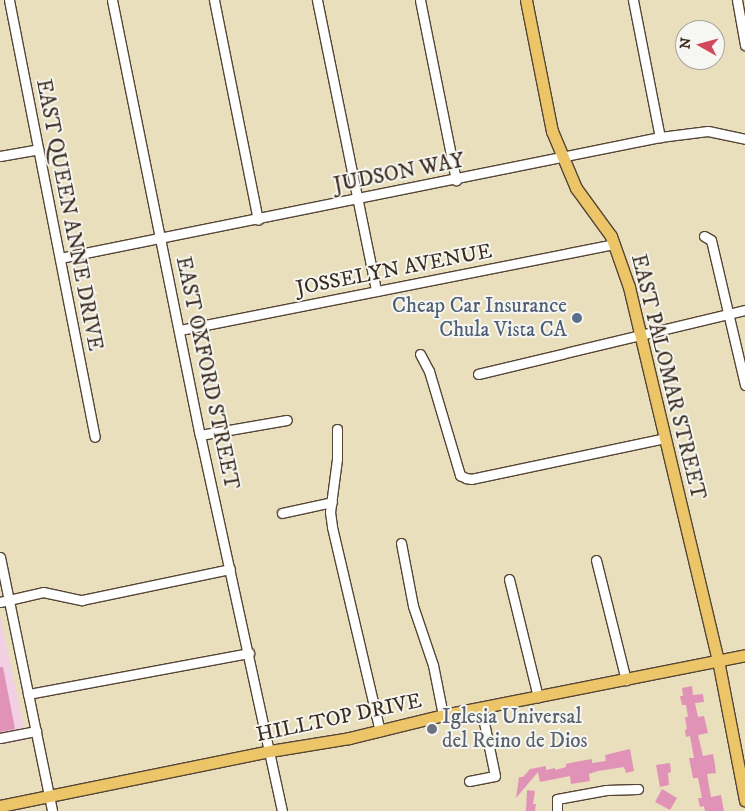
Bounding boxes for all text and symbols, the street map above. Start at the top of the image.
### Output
north arrow [675,20,725,70]
text: N [676,36,696,50]
street label: EAST QUEEN ANNE DRIVE [30,77,108,353]
street label: JUDSON WAY [332,148,466,198]
street label: JOSSELYN AVENUE [294,239,494,301]
street label: EAST PALOMAR STREET [625,252,711,502]
street label: EAST OXFORD STREET [170,254,244,492]
place label: Cheap Car Insurance Chula Vista CA [392,293,567,343]
marker: Cheap Car Insurance Chula Vista CA [571,312,583,324]
street label: HILLTOP DRIVE [254,688,424,748]
place label: Iglesia Universal del Reino de Dios [442,704,588,754]
marker: Iglesia Universal del Reino de Dios [426,723,438,735]

